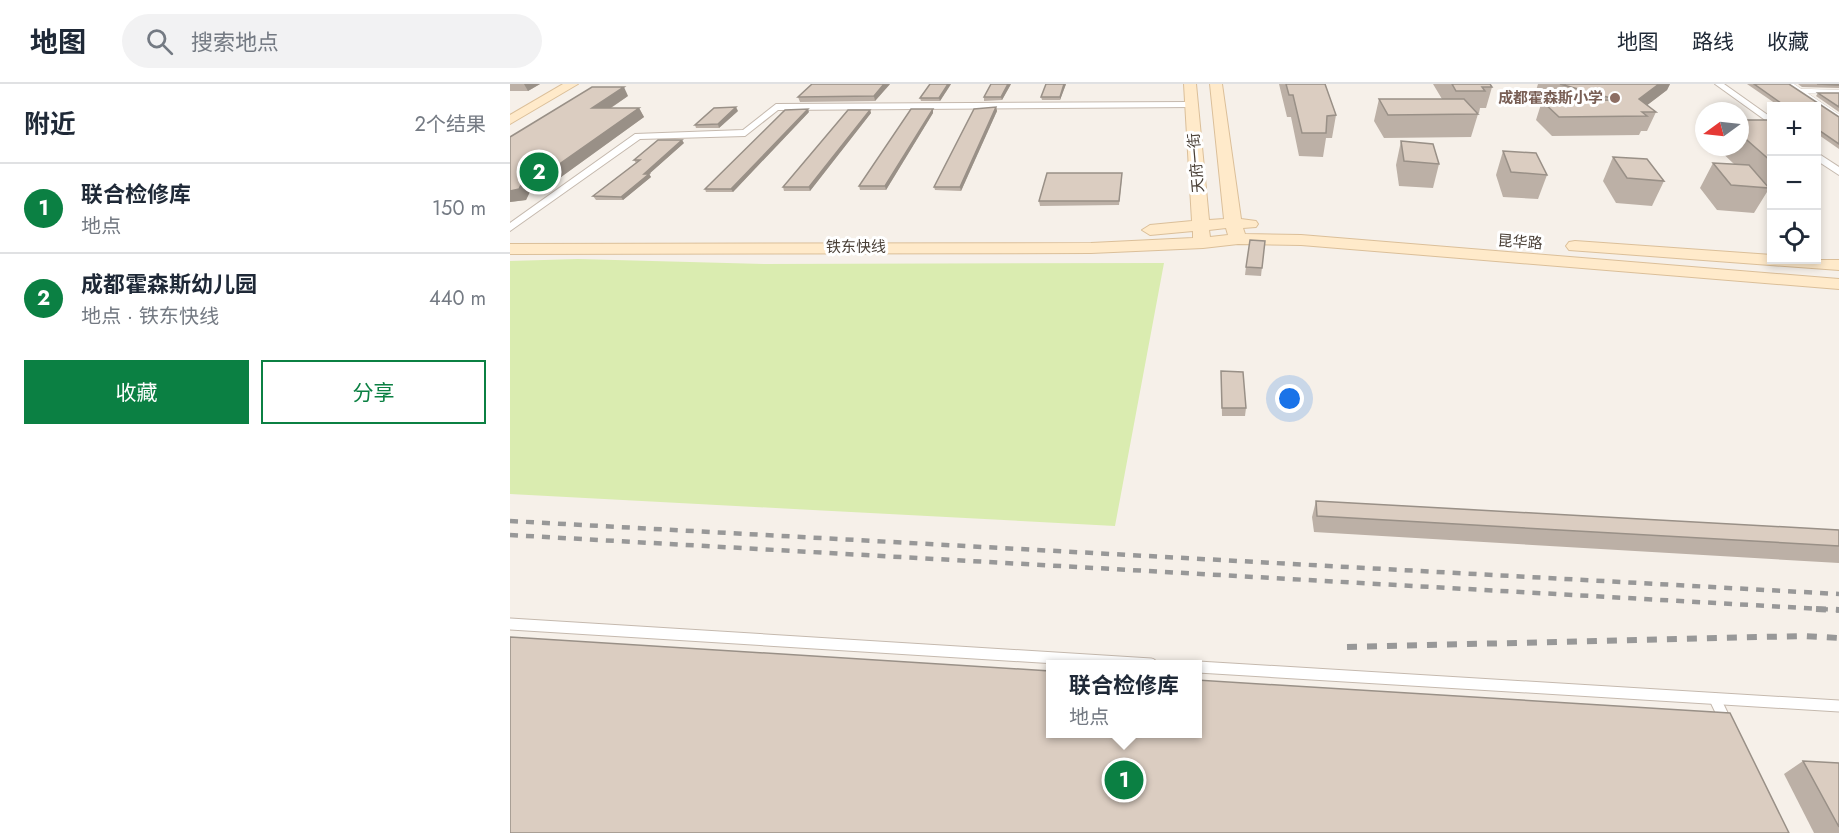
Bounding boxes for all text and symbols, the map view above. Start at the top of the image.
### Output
search box [122,14,542,68]
text: 地图 [30,22,86,63]
icon: search [143,25,176,58]
text: 搜索地点 [191,26,279,58]
text: 地图 [1617,27,1659,57]
text: 路线 [1692,27,1734,57]
text: 收藏 [1767,27,1809,57]
place label: 成都霍森斯小学 [1498,87,1603,109]
marker: 成都霍森斯小学 [1608,91,1622,105]
north arrow [1695,102,1749,156]
map controls [1767,102,1821,264]
button: + [1767,102,1821,156]
text: 附近 [24,105,76,143]
text: 2个结果 [415,110,486,139]
street label: 天府一街 [1182,132,1210,194]
pin: 2 [519,150,558,194]
button: − [1767,156,1821,210]
text: 联合检修库 [81,178,191,210]
text: 1 [38,194,49,223]
text: 150 m [432,194,486,223]
button: locate [1767,210,1821,264]
text: 地点 [81,212,121,241]
street label: 昆华路 [1497,229,1543,255]
street label: 铁东快线 [826,236,886,258]
text: 成都霍森斯幼儿园 [81,268,257,300]
text: 2 [37,284,50,313]
text: 440 m [429,284,486,313]
text: 地点 · 铁东快线 [81,302,219,331]
button: 收藏 [24,360,249,424]
button: 分享 [261,360,486,424]
your location [1275,384,1304,413]
popup [1046,660,1202,738]
text: 联合检修库 [1069,669,1179,701]
text: 地点 [1069,703,1109,732]
pin: 1 [1104,758,1144,802]

